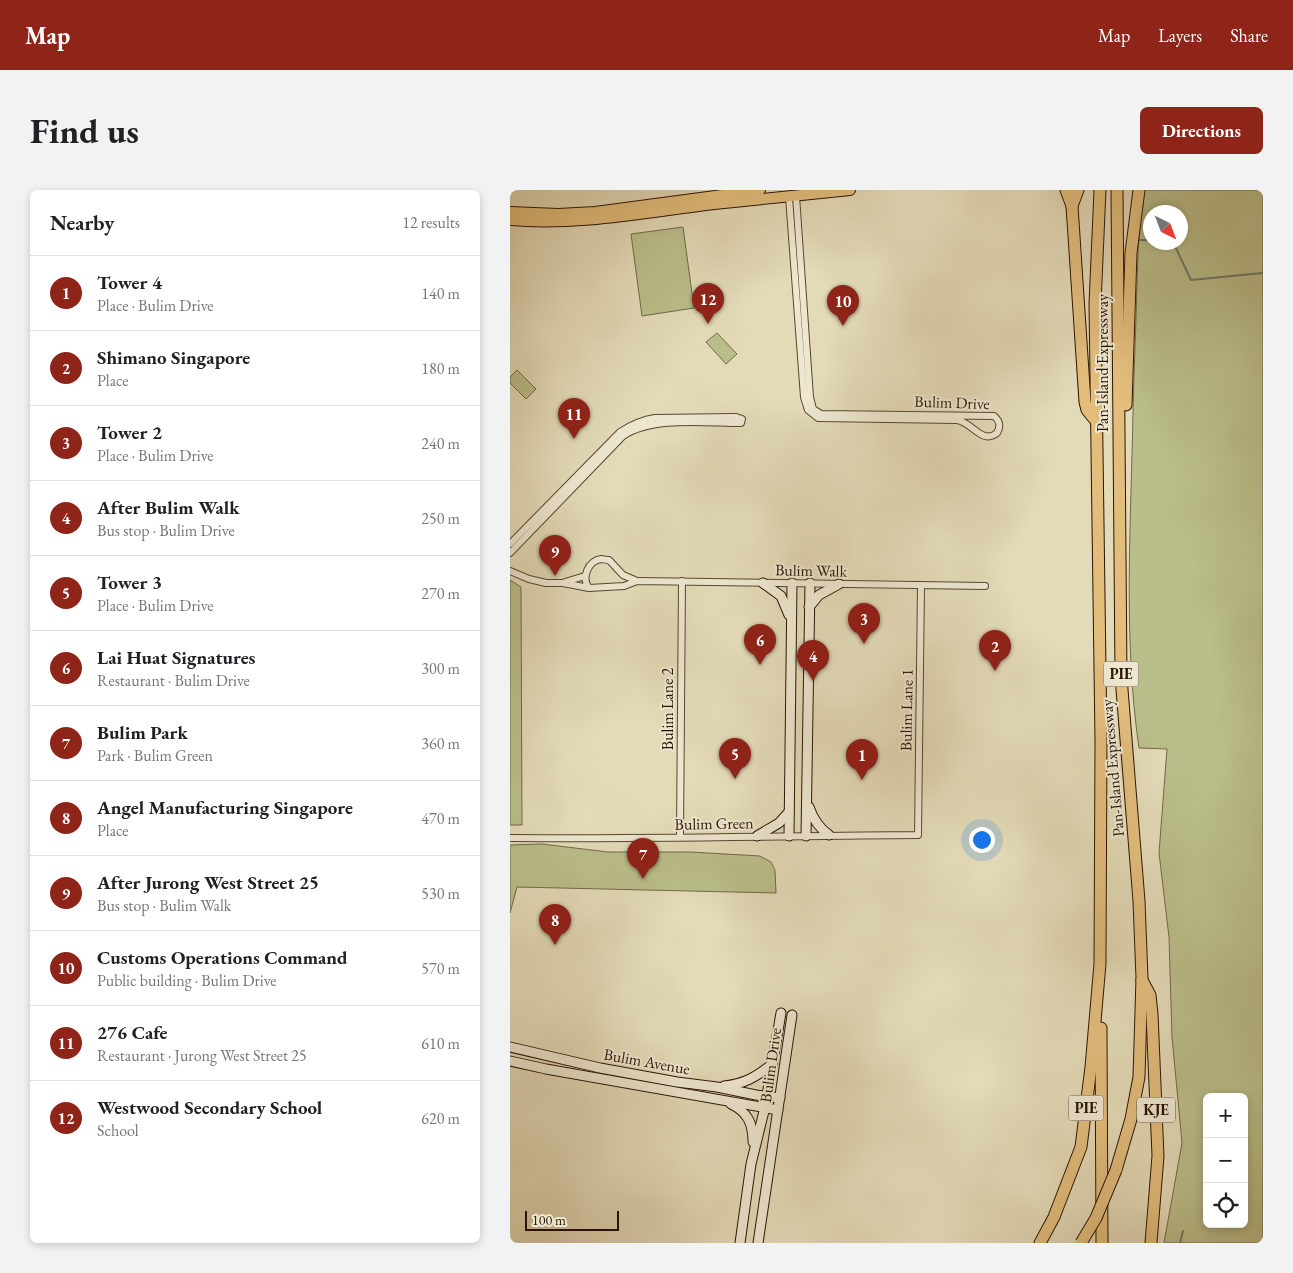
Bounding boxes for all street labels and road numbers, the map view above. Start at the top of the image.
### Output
street label: Pan-Island Expressway [1092,293,1113,432]
street label: Bulim Drive [914,391,990,414]
street label: Bulim Walk [775,559,848,582]
road number: PIE [1104,662,1138,686]
street label: Bulim Lane 2 [657,667,678,750]
street label: Bulim Lane 1 [895,669,918,751]
street label: Pan-Island Expressway [1096,697,1129,838]
street label: Bulim Green [674,812,754,835]
street label: Bulim Drive [755,1026,786,1104]
street label: Bulim Avenue [602,1044,692,1079]
road number: PIE [1068,1096,1104,1120]
road number: KJE [1137,1098,1175,1122]

